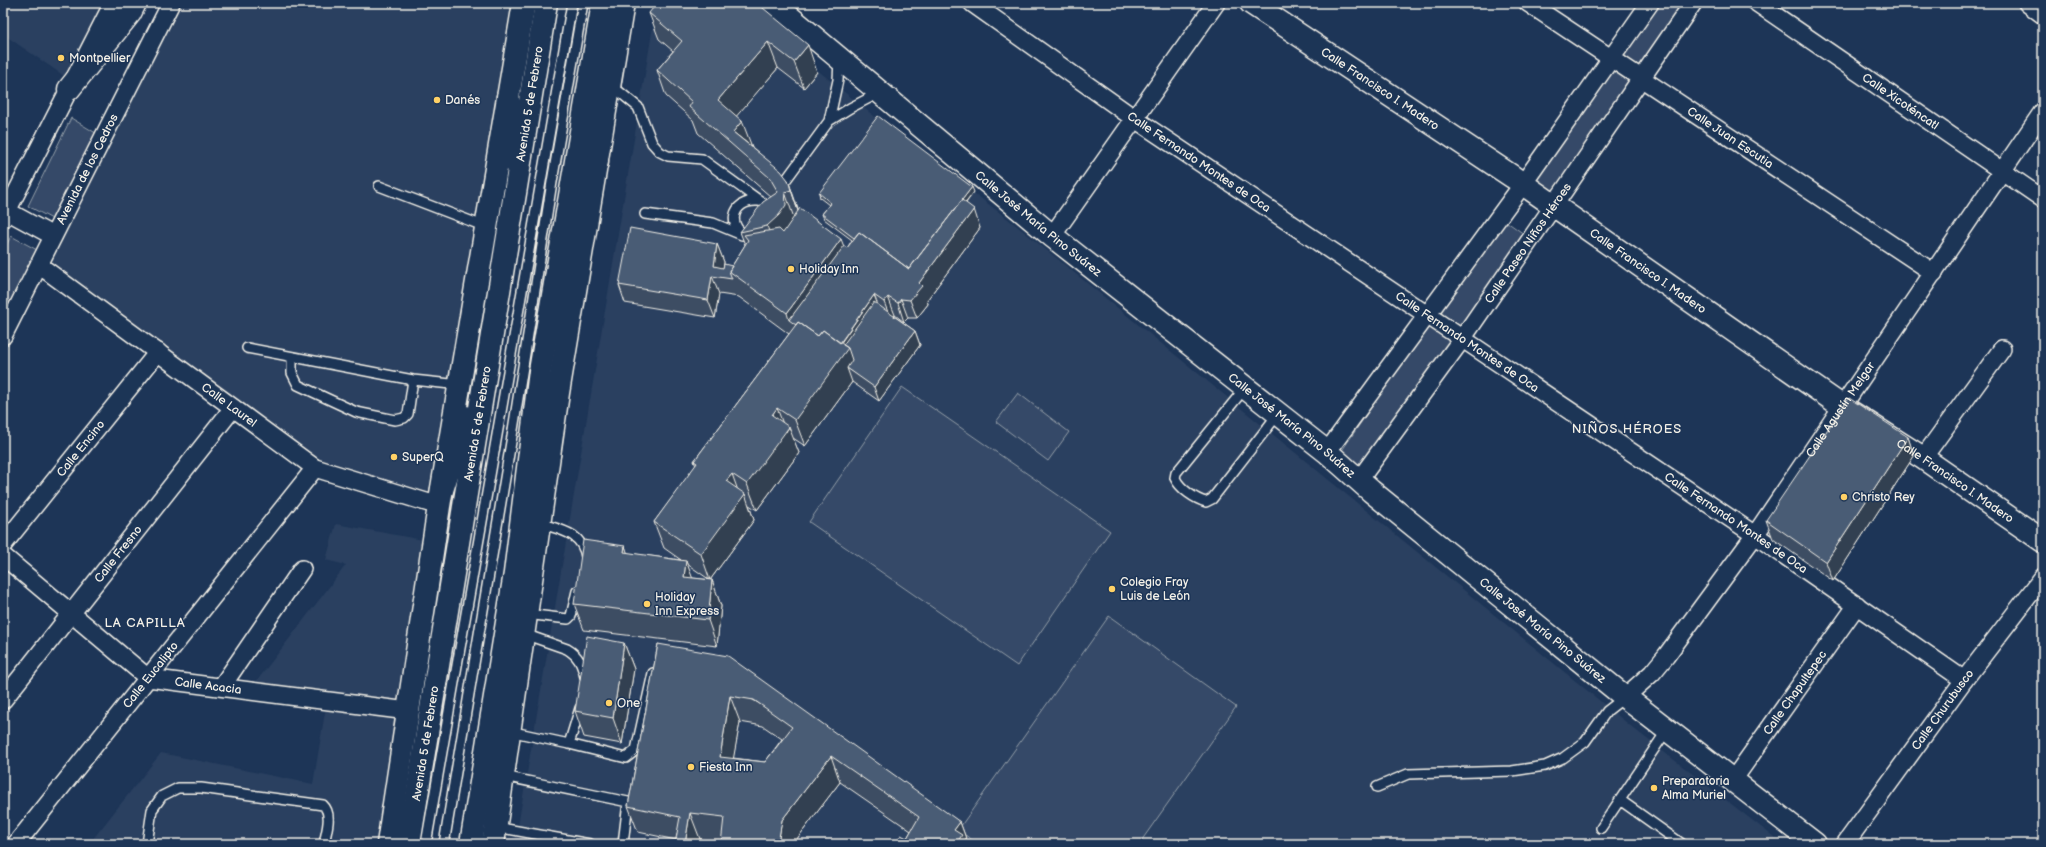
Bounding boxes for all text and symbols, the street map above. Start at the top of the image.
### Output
street label: Calle Francisco I. Madero [1318,44,1442,134]
street label: Avenida 5 de Febrero [513,45,546,162]
place label: Montpellier [69,51,131,66]
marker: Montpellier [56,53,66,63]
street label: Calle Xicoténcatl [1859,70,1942,133]
place label: Danés [445,93,480,108]
marker: Danés [432,95,442,105]
street label: Calle Juan Escutia [1684,104,1776,172]
street label: Calle Fernando Montes de Oca [1124,108,1274,215]
street label: Avenida de los Cedros [53,111,121,227]
street label: Calle José María Pino Suárez [972,167,1105,280]
street label: Calle Paseo Niños Héroes [1481,180,1575,306]
street label: Calle Francisco I. Madero [1587,225,1709,317]
place label: Holiday Inn [799,262,859,277]
marker: Holiday Inn [786,264,796,274]
street label: Calle Fernando Montes de Oca [1392,288,1542,395]
street label: Calle Agustín Melgar [1802,358,1878,460]
street label: Avenida 5 de Febrero [461,365,494,482]
street label: Calle José María Pino Suárez [1225,370,1359,481]
street label: Calle Laurel [199,380,260,430]
street label: Calle Encino [53,417,108,480]
district label: NIÑOS HÉROES [1572,420,1682,437]
street label: Calle Francisco I. Madero [1894,436,2017,526]
place label: SuperQ [402,450,444,465]
marker: SuperQ [389,452,399,462]
street label: Calle Fernando Montes de Oca [1662,469,1810,577]
place label: Christo Rey [1852,490,1915,505]
marker: Christo Rey [1839,492,1849,502]
street label: Calle Fresno [91,522,145,586]
street label: Calle José María Pino Suárez [1476,574,1609,686]
place label: Colegio Fray Luis de León [1120,575,1190,604]
marker: Colegio Fray Luis de León [1107,584,1117,594]
place label: Holiday Inn Express [655,590,719,619]
marker: Holiday Inn Express [642,599,652,609]
district label: LA CAPILLA [104,615,186,631]
street label: Calle Eucalipto [119,638,182,711]
street label: Calle Chapultepec [1760,648,1830,738]
street label: Calle Churubusco [1908,666,1977,753]
street label: Calle Acacia [174,674,243,697]
street label: Avenida 5 de Febrero [409,684,442,802]
place label: One [617,696,640,711]
marker: One [604,698,614,708]
place label: Fiesta Inn [699,760,753,775]
marker: Fiesta Inn [686,762,696,772]
place label: Preparatoria Alma Muriel [1662,774,1730,803]
marker: Preparatoria Alma Muriel [1649,783,1659,793]

